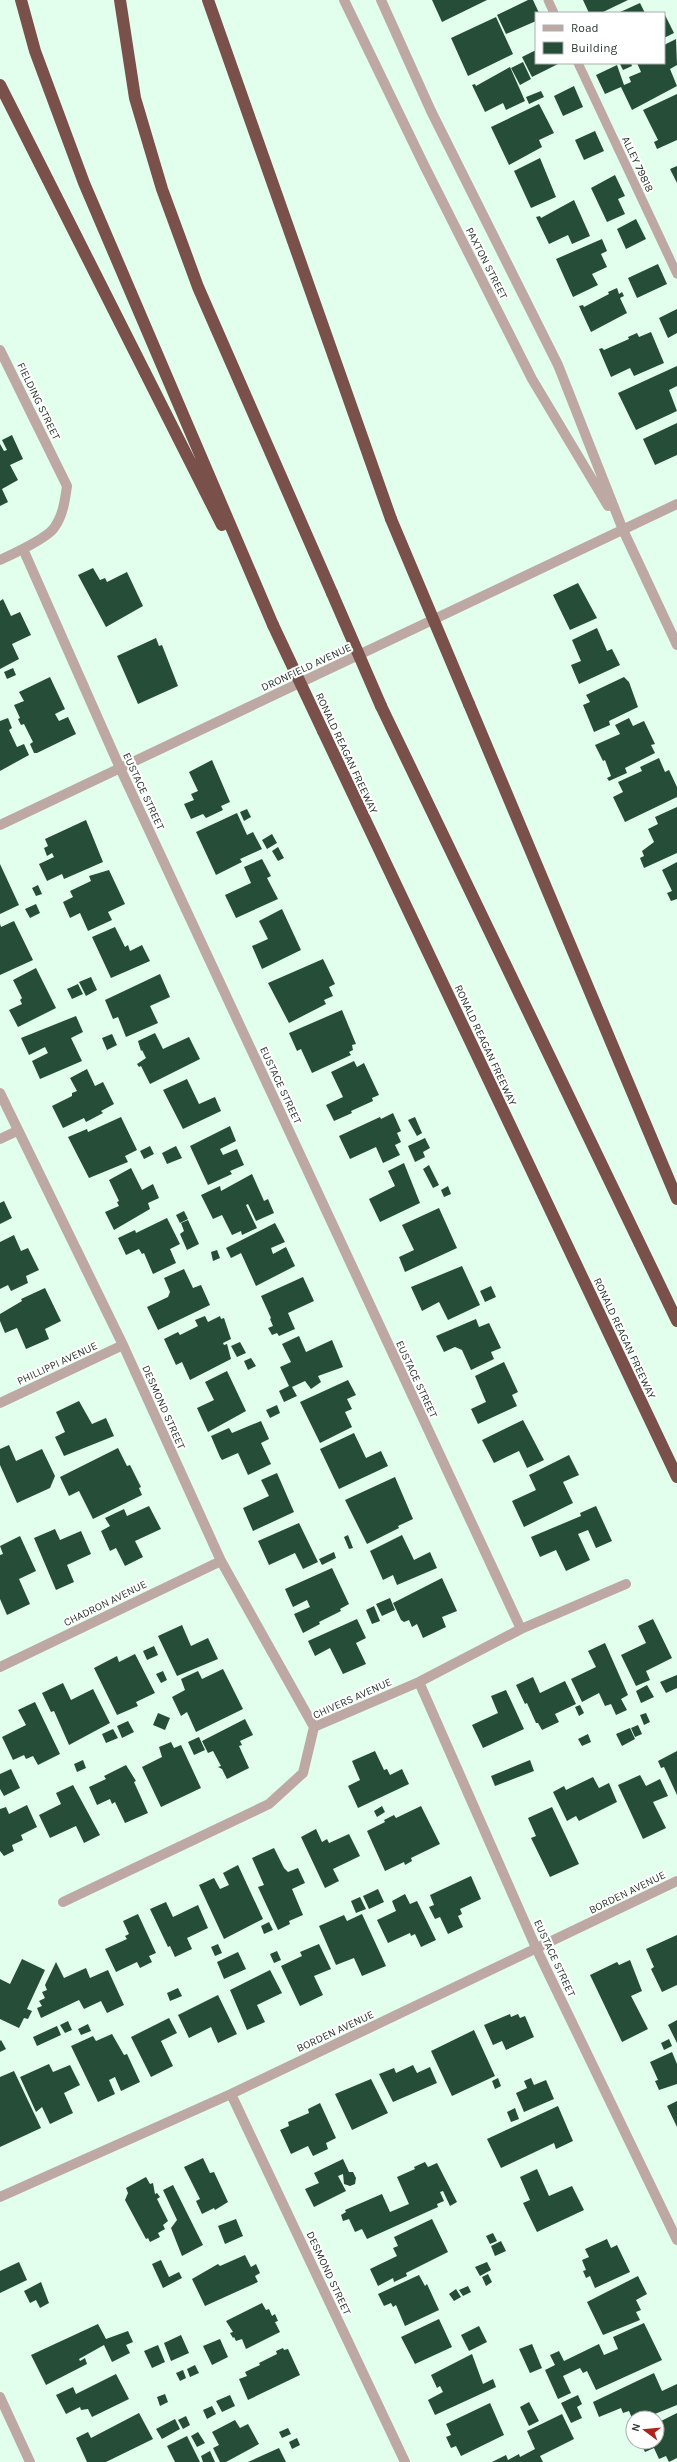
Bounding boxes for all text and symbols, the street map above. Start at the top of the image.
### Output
legend [535,12,665,64]
text: Road [571,21,599,35]
text: Building [571,41,618,55]
street label: ALLEY 79818 [619,134,656,194]
street label: PAXTON STREET [463,225,510,302]
street label: FIELDING STREET [14,360,63,442]
street label: DRONFIELD AVENUE [259,641,353,694]
street label: RONALD REAGAN FREEWAY [313,691,380,816]
street label: EUSTACE STREET [120,751,167,832]
street label: RONALD REAGAN FREEWAY [452,983,519,1108]
street label: EUSTACE STREET [257,1045,304,1126]
street label: RONALD REAGAN FREEWAY [591,1276,658,1401]
street label: PHILLIPPI AVENUE [15,1339,99,1388]
street label: EUSTACE STREET [393,1339,440,1420]
street label: DESMOND STREET [139,1363,188,1452]
street label: CHADRON AVENUE [62,1578,149,1629]
street label: CHIVERS AVENUE [311,1675,394,1722]
street label: BORDEN AVENUE [587,1868,668,1917]
street label: EUSTACE STREET [531,1918,578,1999]
street label: BORDEN AVENUE [295,2008,376,2055]
street label: DESMOND STREET [303,2229,354,2317]
north arrow [625,2410,665,2450]
text: N [629,2422,643,2433]

